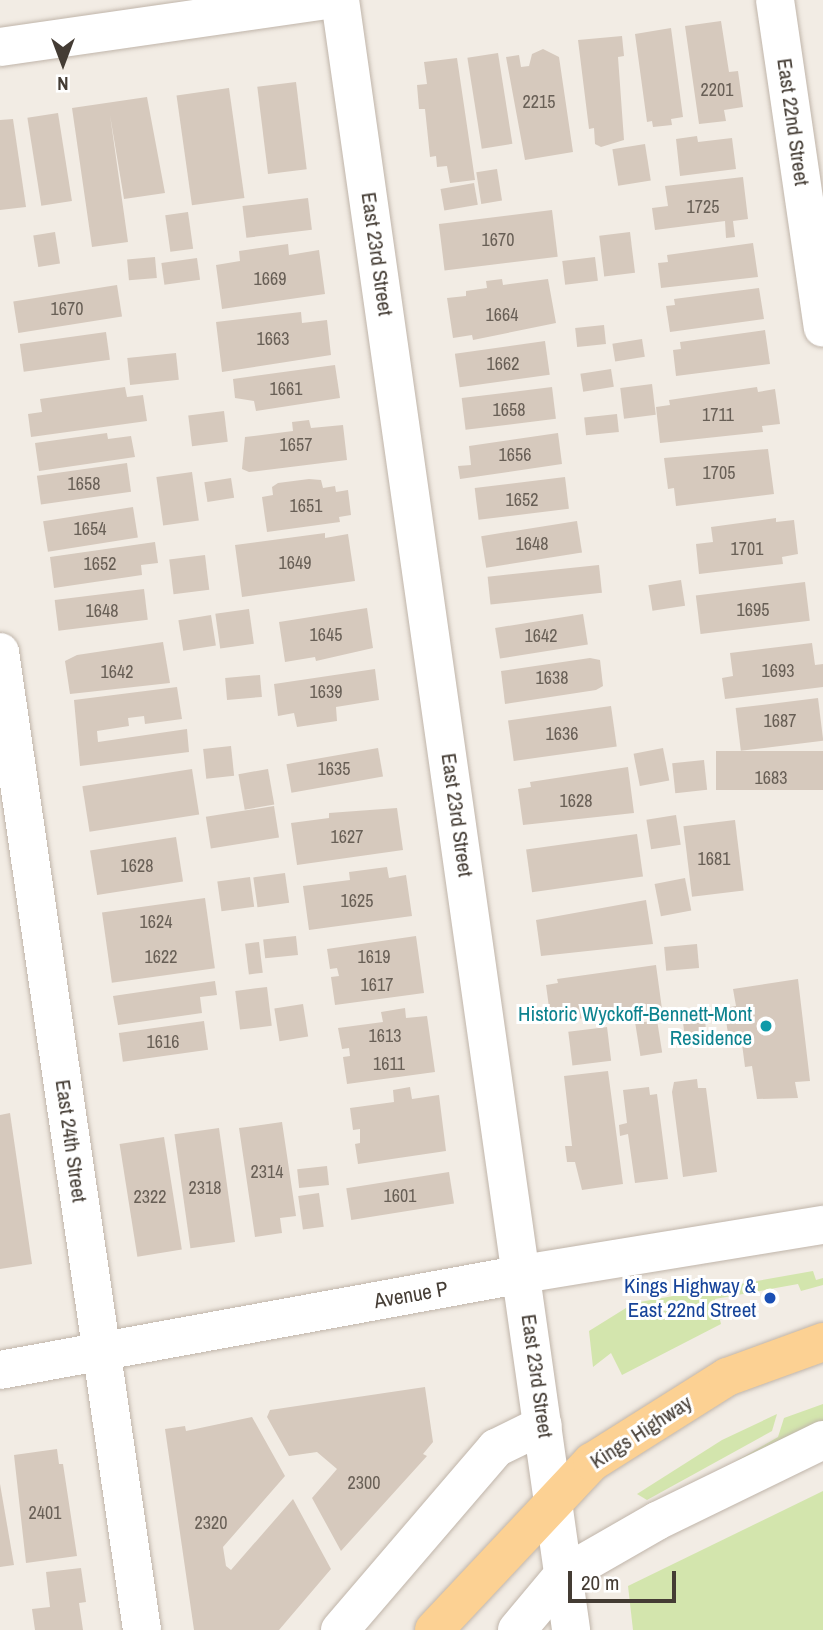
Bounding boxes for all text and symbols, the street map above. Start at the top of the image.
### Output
north arrow [28,28,98,98]
street label: East 22nd Street [772,57,814,187]
text: N [57,71,69,97]
house number: 2201 [701,79,733,101]
house number: 2215 [523,91,555,113]
street label: East 23rd Street [356,191,398,317]
house number: 1725 [687,196,719,218]
house number: 1670 [482,229,514,251]
house number: 1669 [254,268,286,290]
house number: 1670 [51,298,83,320]
house number: 1664 [486,304,518,326]
house number: 1663 [257,328,289,350]
house number: 1662 [487,353,519,375]
house number: 1661 [270,378,302,400]
house number: 1658 [493,399,525,421]
house number: 1711 [702,404,734,426]
house number: 1657 [280,434,312,456]
house number: 1656 [499,444,531,466]
house number: 1705 [703,462,735,484]
house number: 1658 [68,473,100,495]
house number: 1652 [506,489,538,511]
house number: 1651 [290,495,322,517]
house number: 1654 [74,518,106,540]
house number: 1648 [516,533,548,555]
house number: 1701 [731,538,763,560]
house number: 1649 [279,552,311,574]
house number: 1652 [84,553,116,575]
house number: 1695 [737,599,769,621]
house number: 1648 [86,600,118,622]
house number: 1645 [310,624,342,646]
house number: 1642 [525,625,557,647]
house number: 1693 [762,660,794,682]
house number: 1642 [101,661,133,683]
house number: 1638 [536,667,568,689]
house number: 1639 [310,681,342,703]
house number: 1687 [764,710,796,732]
house number: 1636 [546,723,578,745]
street label: East 23rd Street [436,752,478,878]
house number: 1635 [318,758,350,780]
house number: 1683 [755,767,787,789]
house number: 1628 [560,790,592,812]
house number: 1627 [331,826,363,848]
house number: 1681 [698,848,730,870]
house number: 1628 [121,855,153,877]
house number: 1625 [341,890,373,912]
house number: 1624 [140,911,172,933]
house number: 1622 [145,946,177,968]
house number: 1619 [358,946,390,968]
house number: 1617 [361,974,393,996]
place label: Historic Wyckoff-Bennett-Mont Residence [518,1001,752,1051]
marker: Historic Wyckoff-Bennett-Mont Residence [758,1018,774,1034]
house number: 1613 [369,1025,401,1047]
house number: 1616 [147,1031,179,1053]
house number: 1611 [373,1053,405,1075]
street label: East 24th Street [50,1078,92,1204]
house number: 2314 [251,1161,283,1183]
house number: 2318 [189,1177,221,1199]
house number: 1601 [384,1185,416,1207]
house number: 2322 [134,1186,166,1208]
place label: Kings Highway & East 22nd Street [624,1273,756,1323]
street label: Avenue P [372,1276,450,1314]
marker: Kings Highway & East 22nd Street [762,1290,778,1306]
street label: East 23rd Street [516,1313,558,1439]
street label: Kings Highway [586,1390,696,1474]
house number: 2300 [348,1472,380,1494]
house number: 2401 [29,1502,61,1524]
house number: 2320 [195,1512,227,1534]
scale bar [571,1556,680,1600]
text: 20 m [581,1568,619,1597]

